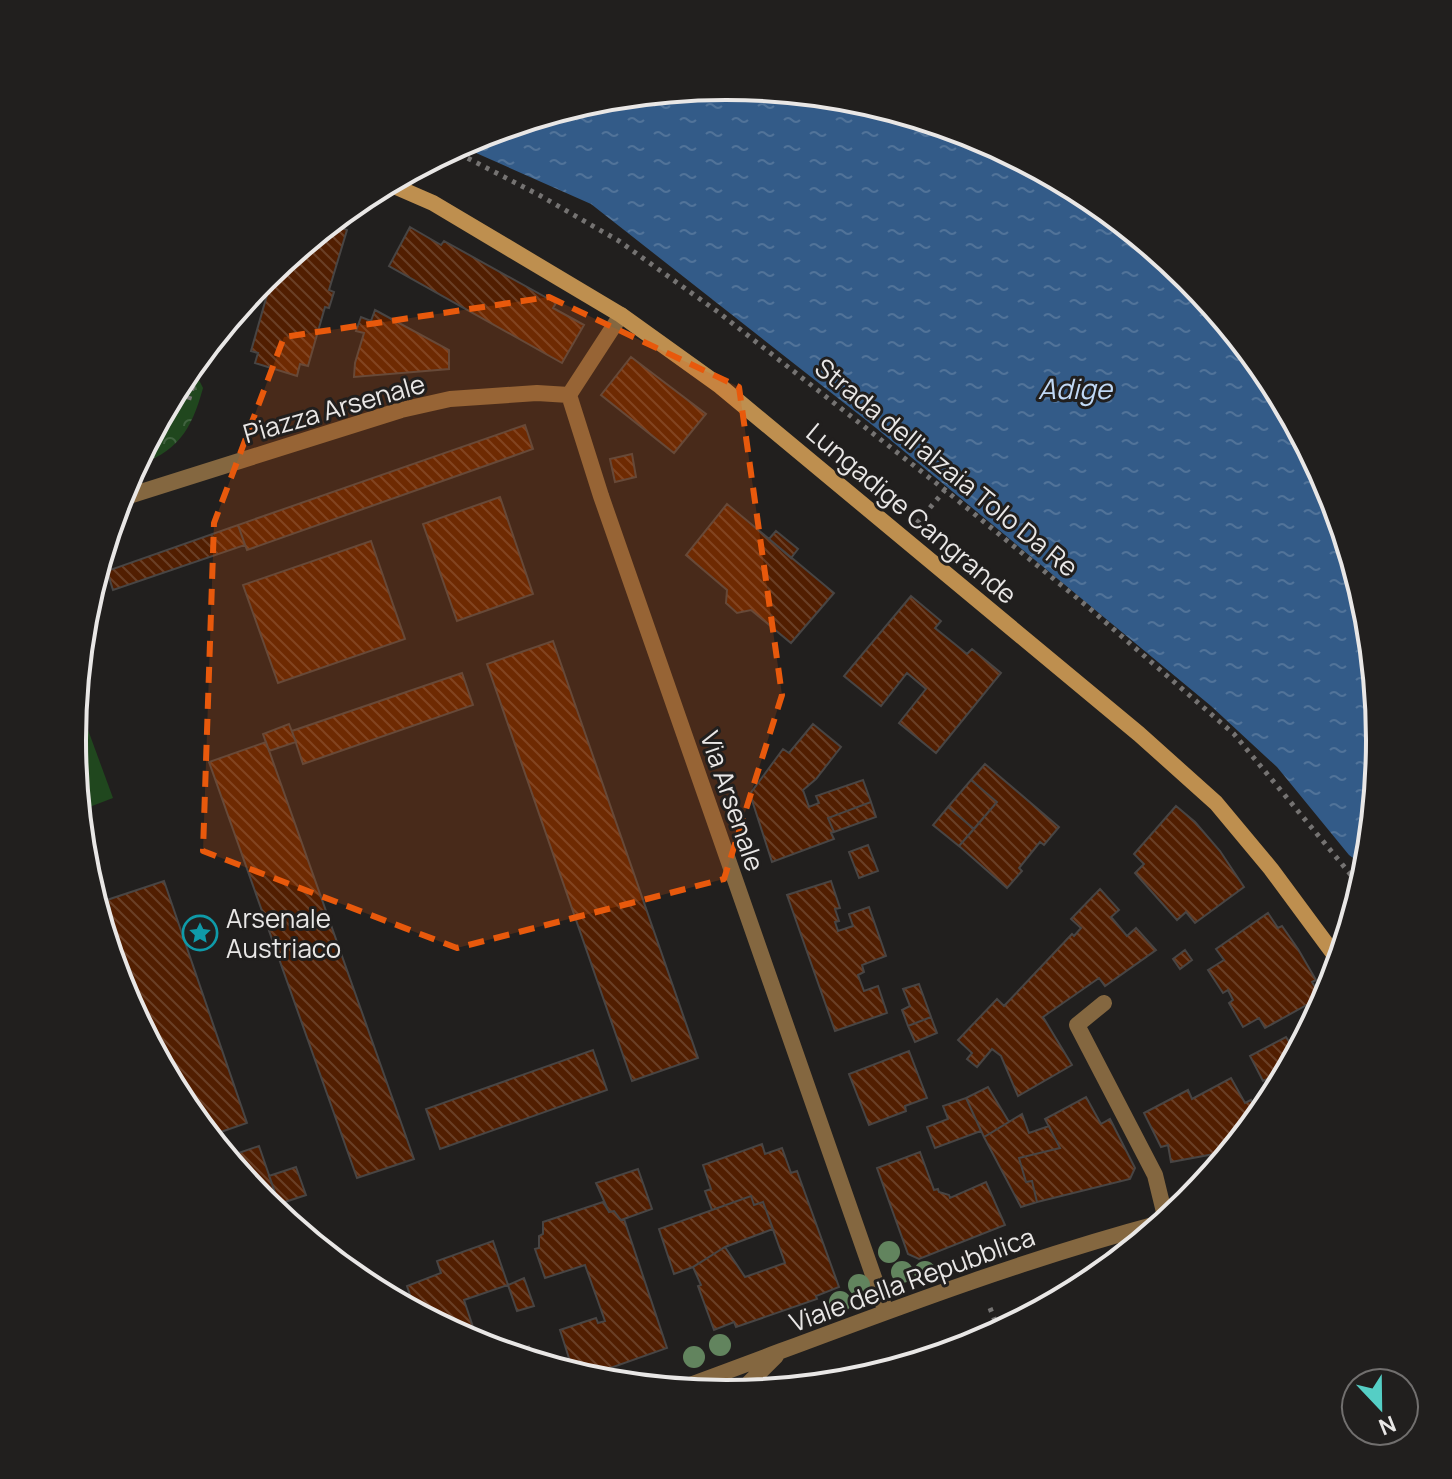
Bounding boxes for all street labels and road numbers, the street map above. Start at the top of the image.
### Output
street label: Strada dell'alzaia Tolo Da Re [808,349,1086,585]
street label: Piazza Arsenale [239,365,429,451]
street label: Lungadige Cangrande [799,414,1025,612]
street label: Via Arsenale [692,726,774,876]
street label: Viale della Repubblica [785,1218,1039,1340]

